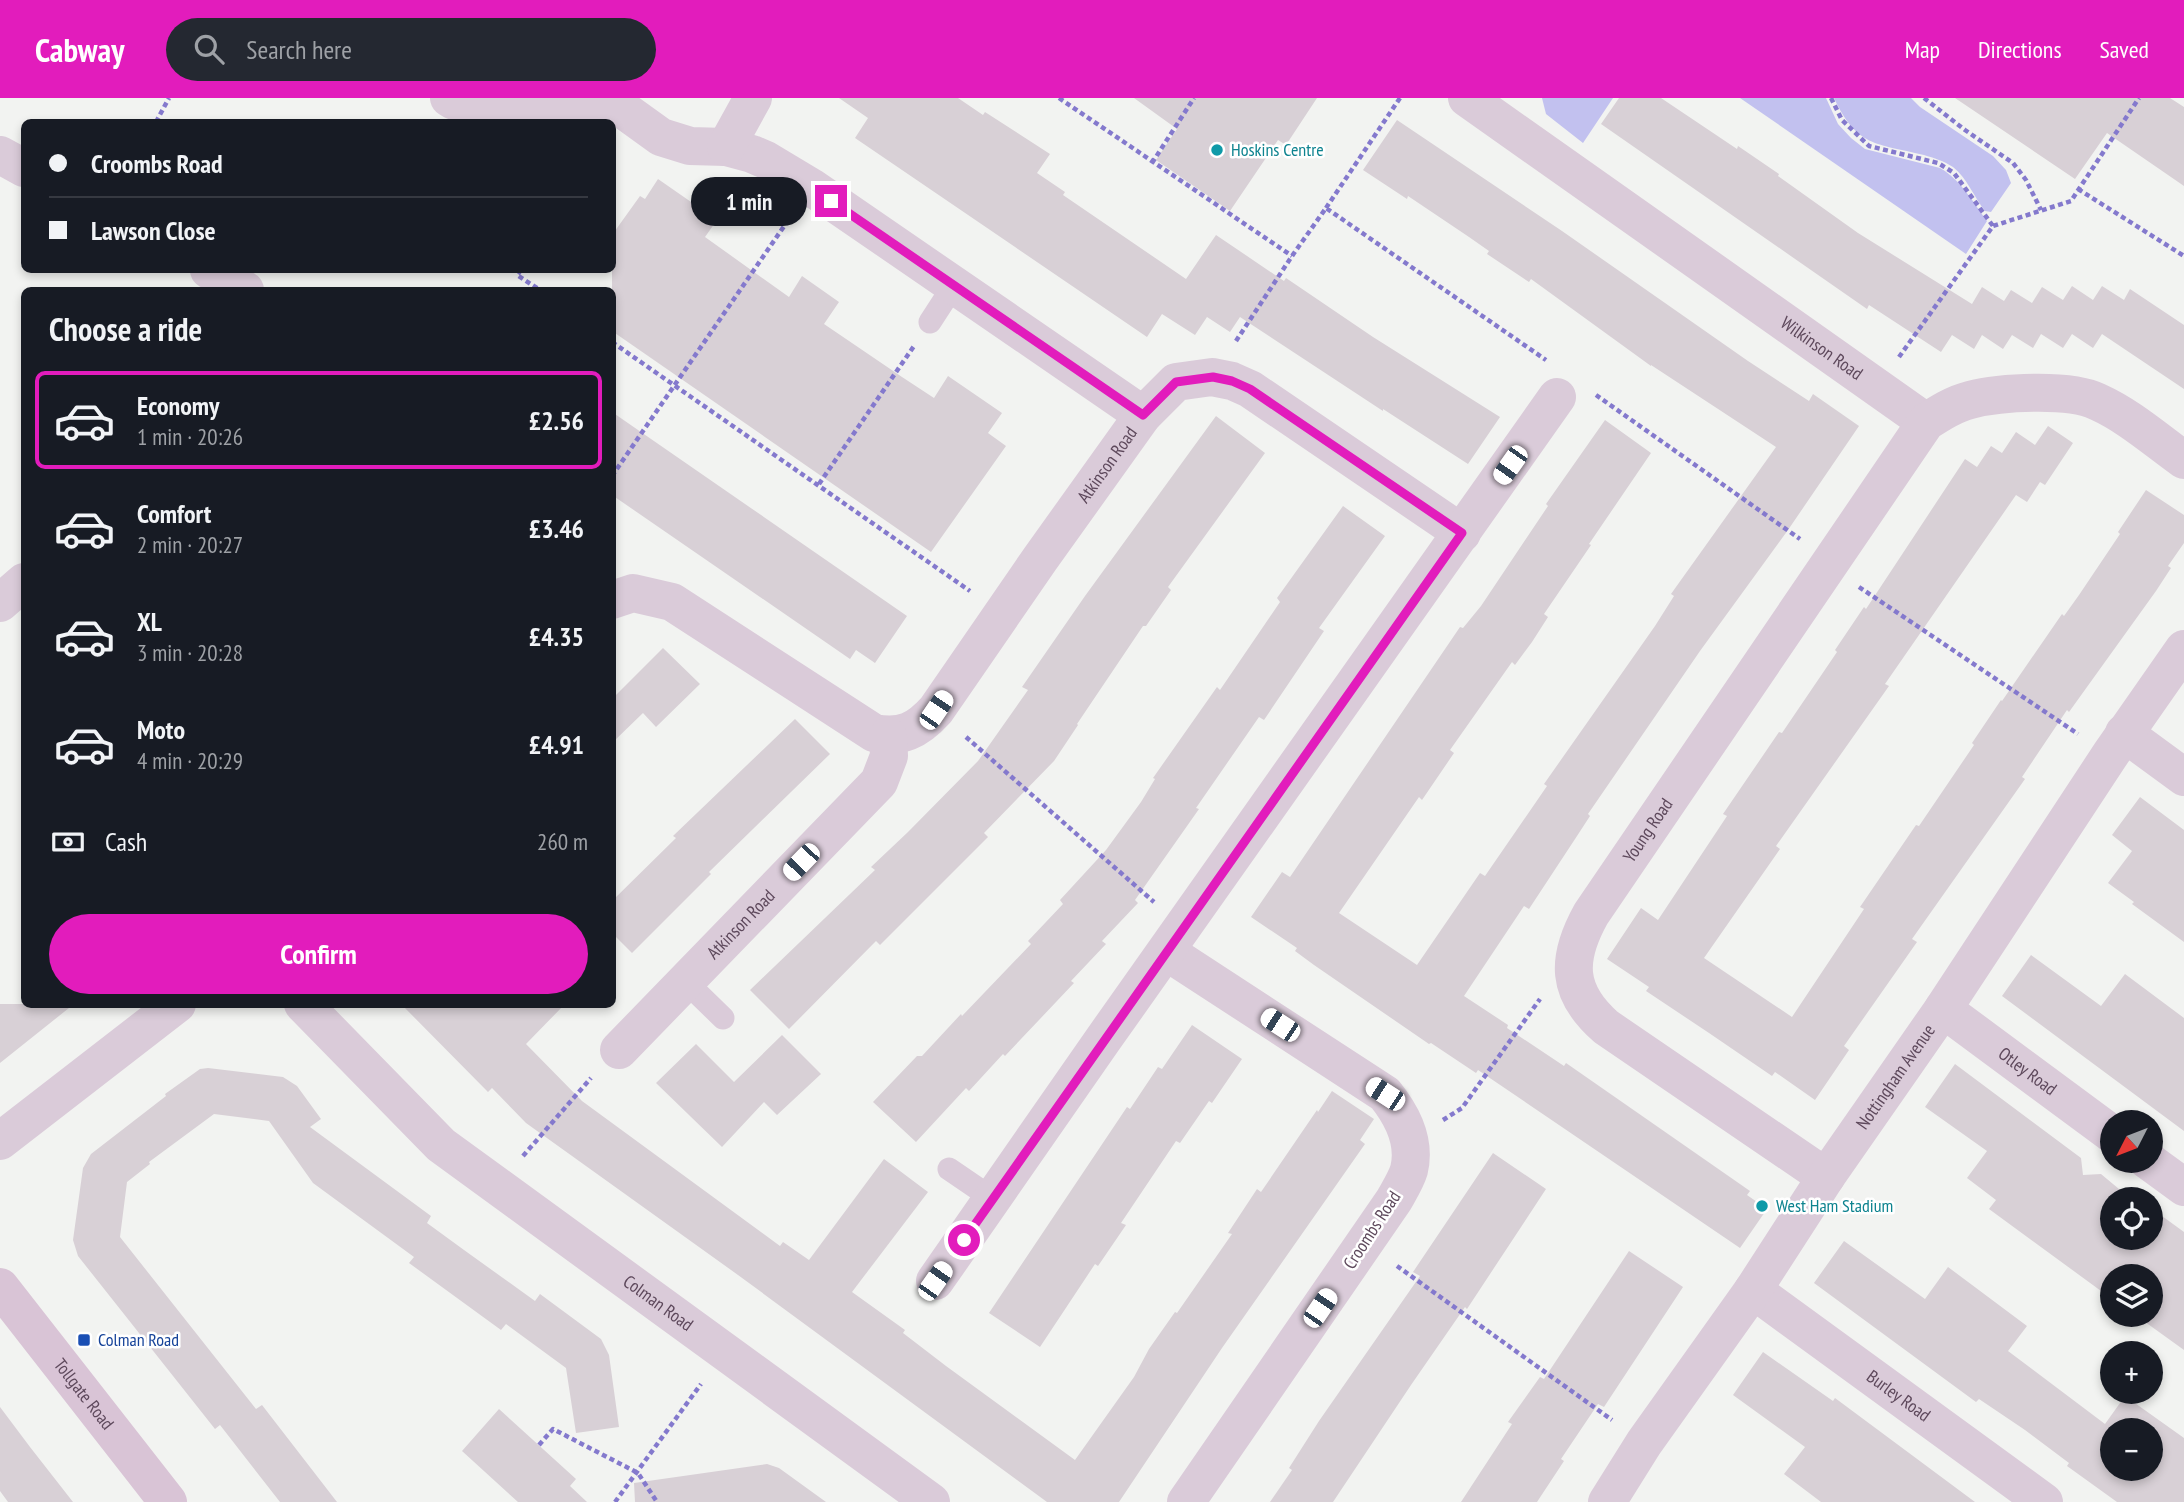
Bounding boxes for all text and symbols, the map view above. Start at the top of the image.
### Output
search box [166,18,656,81]
text: Cabway [35,28,124,71]
icon: search [190,30,228,68]
text: Search here [246,33,352,66]
text: Map [1905,34,1940,65]
text: Directions [1978,34,2062,65]
text: Saved [2100,34,2149,65]
place label: Hoskins Centre [1231,138,1324,161]
marker: Hoskins Centre [1209,142,1225,158]
text: Croombs Road [91,147,223,180]
callout: 1 min [691,176,806,226]
route end [815,185,847,217]
text: 1 min [726,187,772,216]
text: Lawson Close [91,214,216,247]
text: Choose a ride [49,308,202,350]
street label: Wilkinson Road [1776,311,1867,385]
icon: car [53,389,116,452]
text: Economy [137,389,219,422]
text: £2.56 [529,404,584,437]
text: 1 min · 20:26 [137,422,243,451]
street label: Atkinson Road [1072,422,1142,507]
car [1490,442,1531,488]
icon: car [53,497,116,560]
text: Comfort [137,497,211,530]
text: £3.46 [529,512,584,545]
text: 2 min · 20:27 [137,530,243,559]
icon: car [53,605,116,668]
text: XL [137,605,162,638]
text: £4.35 [529,620,584,653]
text: 3 min · 20:28 [137,638,243,667]
car [916,687,957,733]
icon: car [53,713,116,776]
text: Moto [137,713,185,746]
text: £4.91 [529,728,584,761]
text: 4 min · 20:29 [137,746,243,775]
street label: Young Road [1618,794,1677,867]
icon: cash [49,823,87,861]
text: Cash [105,825,147,858]
text: 260 m [537,827,588,856]
car [779,840,824,884]
street label: Atkinson Road [701,884,780,964]
button: Confirm [49,914,588,994]
car [1257,1005,1304,1045]
street label: Nottingham Avenue [1851,1020,1940,1134]
street label: Otley Road [1994,1042,2061,1100]
car [1362,1074,1409,1114]
north arrow [2100,1110,2163,1172]
map controls [2100,1110,2163,1481]
street label: Croombs Road [1338,1186,1405,1273]
button: locate [2100,1187,2163,1250]
place label: West Ham Stadium [1776,1194,1893,1217]
marker: West Ham Stadium [1754,1198,1770,1214]
route start [948,1224,980,1256]
car [915,1258,956,1304]
button: layers [2100,1264,2163,1327]
street label: Colman Road [619,1270,698,1336]
car [1300,1285,1341,1331]
place label: Colman Road [98,1328,179,1351]
marker: Colman Road [76,1332,92,1348]
button: + [2100,1341,2163,1404]
street label: Tollgate Road [49,1354,119,1434]
street label: Burley Road [1862,1365,1935,1426]
button: − [2100,1418,2163,1481]

